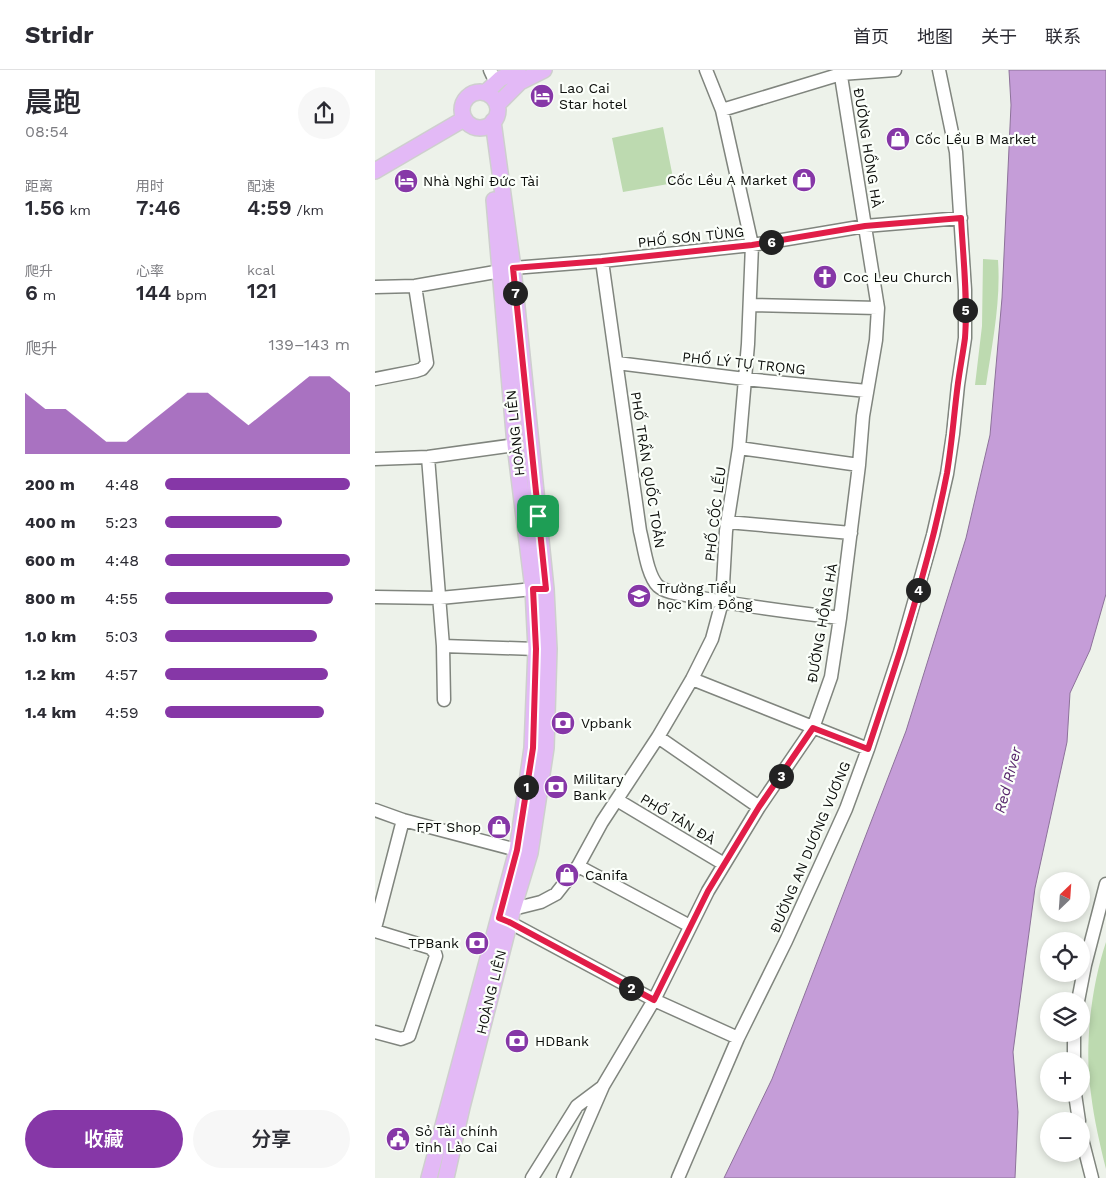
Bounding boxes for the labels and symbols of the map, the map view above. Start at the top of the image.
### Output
place label: Lao Cai Star hotel [559,80,628,112]
hotel icon: Lao Cai Star hotel [529,83,555,109]
street label: ĐƯỜNG HỒNG HÀ [851,87,886,209]
shop icon: Cốc Lều B Market [885,126,911,152]
place label: Cốc Lều B Market [915,131,1036,147]
shop icon: Cốc Lều A Market [791,167,817,193]
hotel icon: Nhà Nghỉ Đức Tài [393,168,419,194]
place label: Cốc Lều A Market [667,172,787,188]
place label: Nhà Nghỉ Đức Tài [423,173,539,189]
street label: PHỐ SƠN TÙNG [637,222,745,251]
pin: 6 [759,230,783,254]
church icon: Coc Leu Church [812,264,838,290]
place label: Coc Leu Church [843,269,952,285]
pin: 7 [503,280,527,306]
pin: 5 [953,298,977,322]
street label: PHỐ LÝ TỰ TRỌNG [682,348,807,377]
street label: HOÀNG LIÊN [503,389,527,477]
street label: PHỐ TRẦN QUỐC TOẢN [628,390,669,549]
street label: PHỐ CỐC LẾU [700,465,729,562]
pin [517,495,559,537]
street label: ĐƯỜNG HỒNG HÀ [803,562,840,684]
pin: 4 [905,578,931,602]
place label: Trường Tiểu học Kim Đồng [657,580,753,612]
school or university icon: Trường Tiểu học Kim Đồng [626,583,652,609]
bank icon: Vpbank [550,710,576,736]
place label: Vpbank [581,715,632,731]
water label: Red River [991,744,1026,815]
street label: ĐƯỜNG AN DƯƠNG VƯƠNG [767,759,853,935]
pin: 3 [769,764,793,788]
place label: Military Bank [573,771,624,803]
pin: 1 [513,774,539,800]
bank icon: Military Bank [543,774,569,800]
street label: PHỐ TẢN ĐÀ [638,790,719,848]
shop icon: FPT Shop [486,814,512,840]
place label: FPT Shop [416,819,481,835]
shop icon: Canifa [554,862,580,888]
place label: Canifa [585,867,628,883]
north arrow [1040,872,1090,922]
bank icon: TPBank [464,930,490,956]
place label: TPBank [408,935,459,951]
street label: HOÀNG LIÊN [473,948,509,1036]
pin: 2 [619,976,643,1000]
bank icon: HDBank [504,1028,530,1054]
place label: HDBank [535,1033,589,1049]
place label: Sỏ Tài chính tỉnh Lào Cai [415,1123,498,1155]
public building icon: Sỏ Tài chính tỉnh Lào Cai [385,1126,411,1152]

